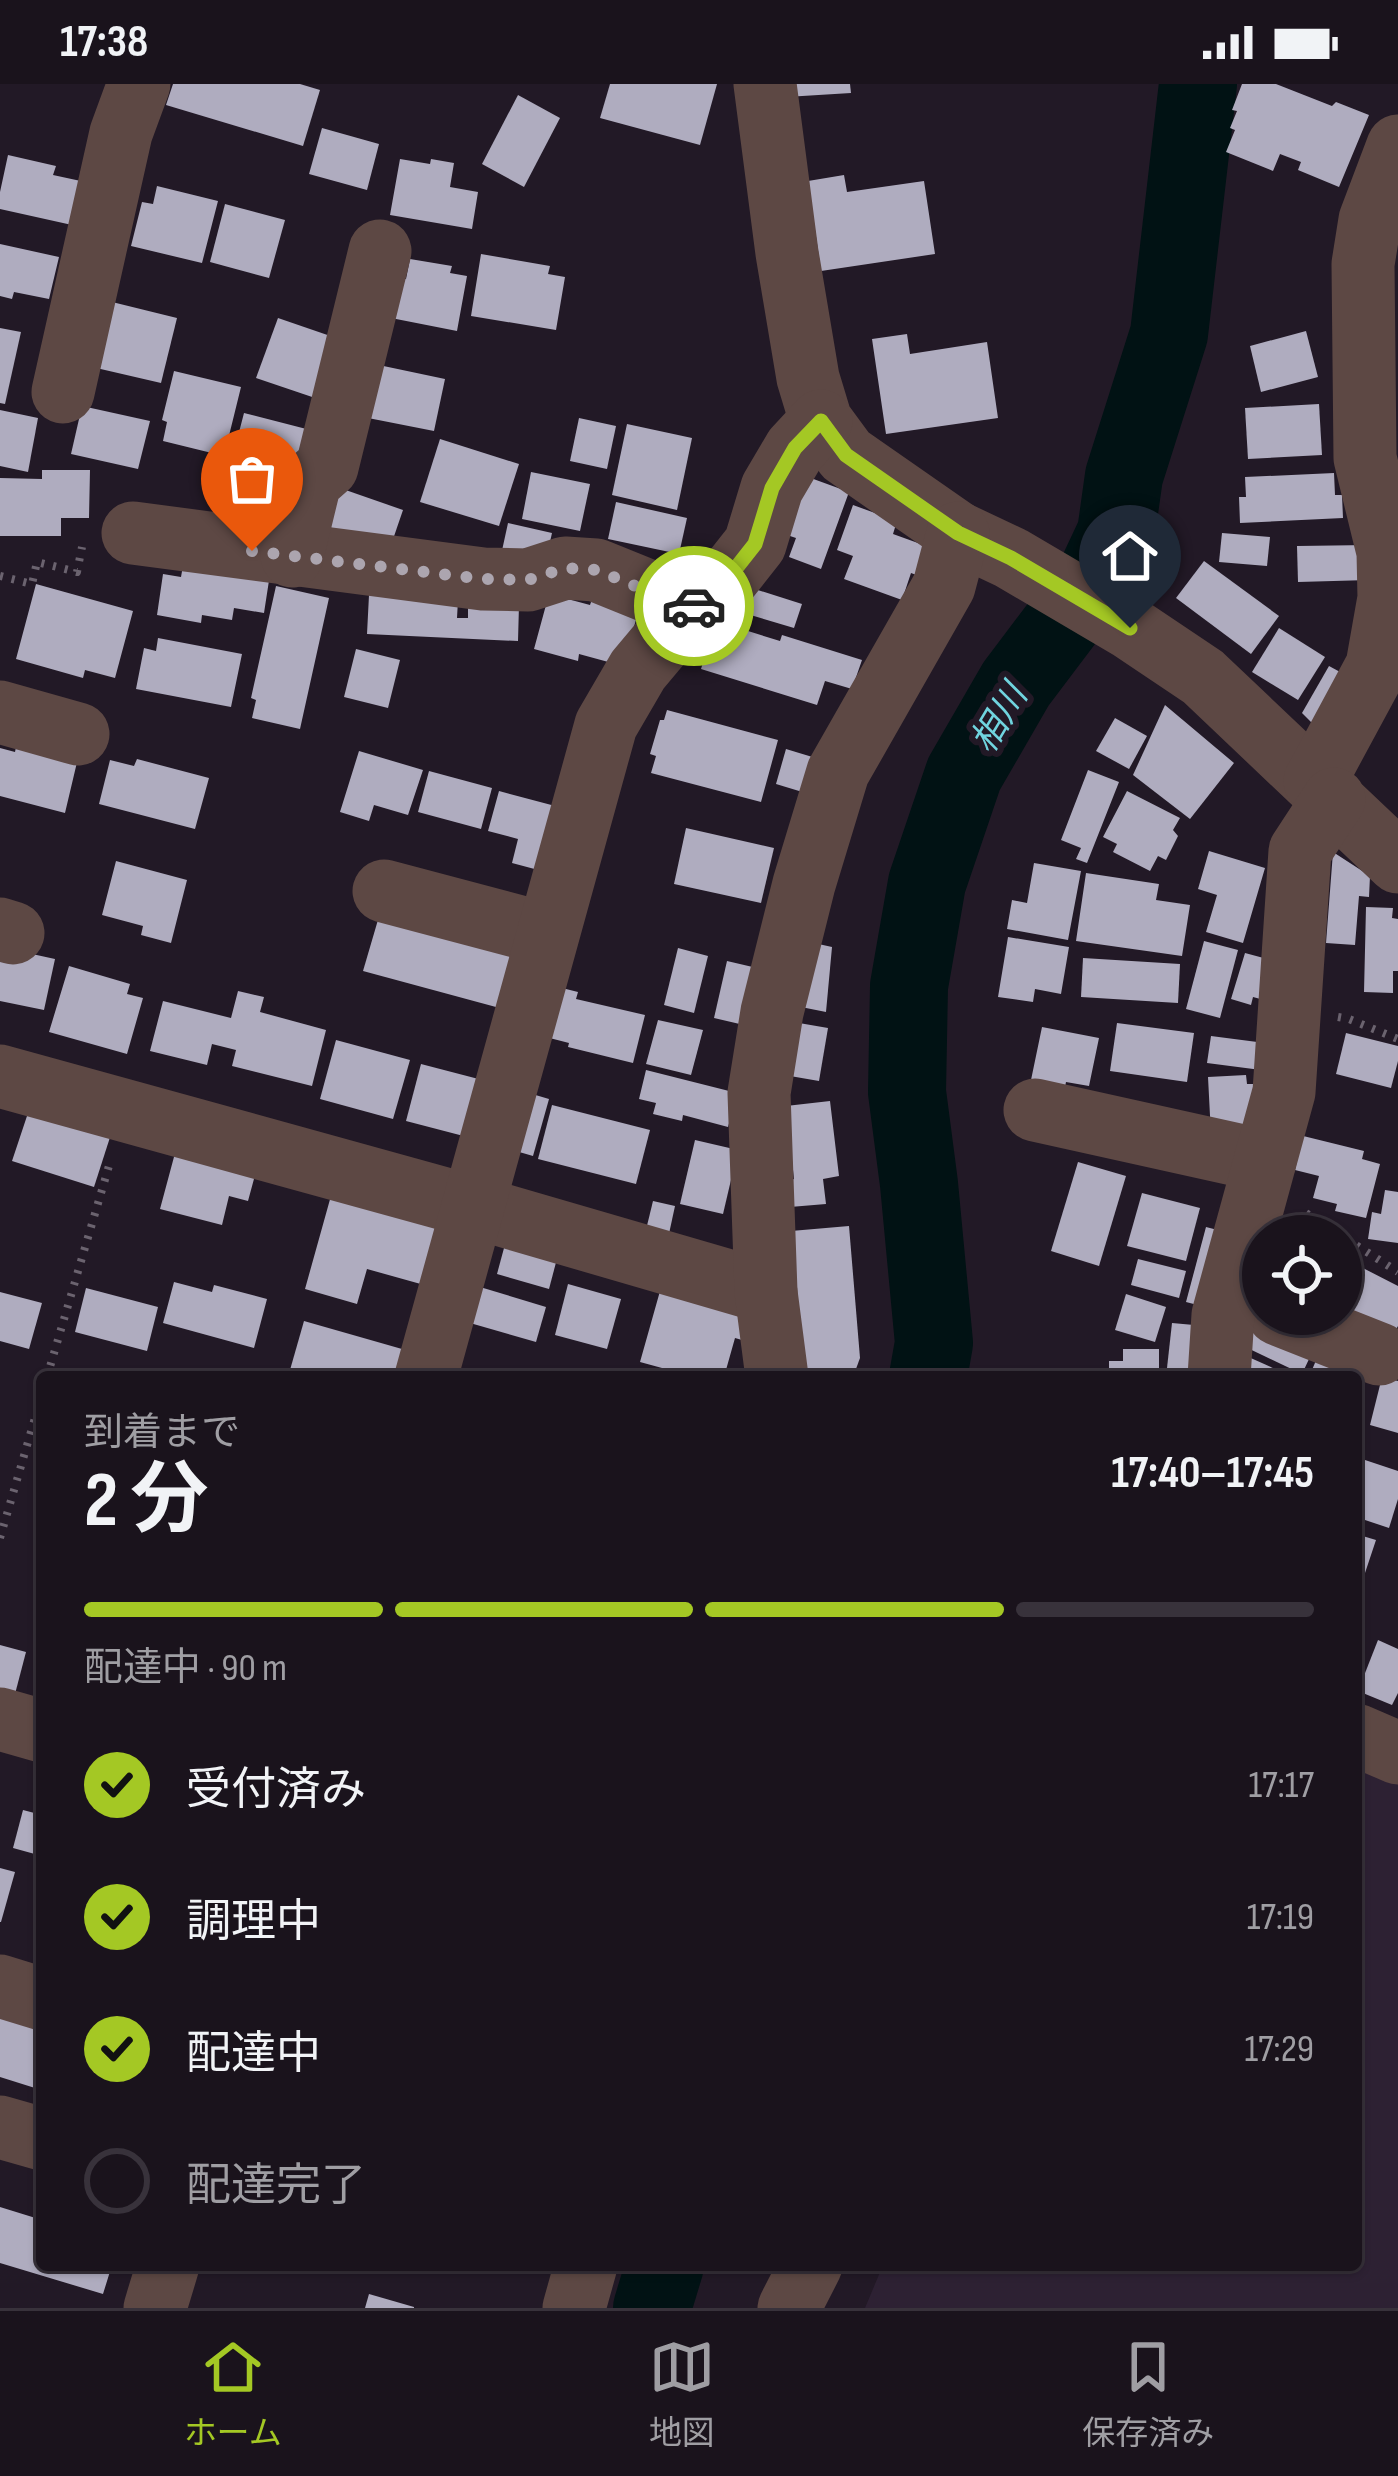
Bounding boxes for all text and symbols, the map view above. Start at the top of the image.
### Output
text: 17:38 [60,15,148,70]
pin [201,428,303,551]
icon: bag [219,446,285,512]
pin [1079,505,1181,628]
icon: home [1097,523,1163,589]
courier [634,546,754,666]
icon: car [661,573,727,639]
water label: 相川 [963,674,1039,761]
map controls [1242,1215,1362,1335]
button: locate [1242,1215,1362,1335]
text: 到着まで [84,1410,240,1457]
text: 17:40–17:45 [1111,1446,1314,1501]
text: 2 分 [84,1455,208,1548]
text: 配達中 · 90 m [84,1645,287,1692]
icon: check [84,1752,150,1818]
text: 17:17 [1249,1762,1314,1809]
text: 受付済み [186,1763,366,1818]
icon: check [84,1884,150,1950]
text: 17:19 [1247,1894,1314,1941]
text: 調理中 [186,1895,321,1950]
icon: check [84,2016,150,2082]
text: 17:29 [1244,2026,1314,2073]
text: 配達中 [186,2027,321,2082]
text: 配達完了 [186,2159,366,2214]
tab: ホーム [184,2334,282,2454]
tab: 地図 [649,2334,715,2454]
tab: 保存済み [1082,2334,1214,2454]

